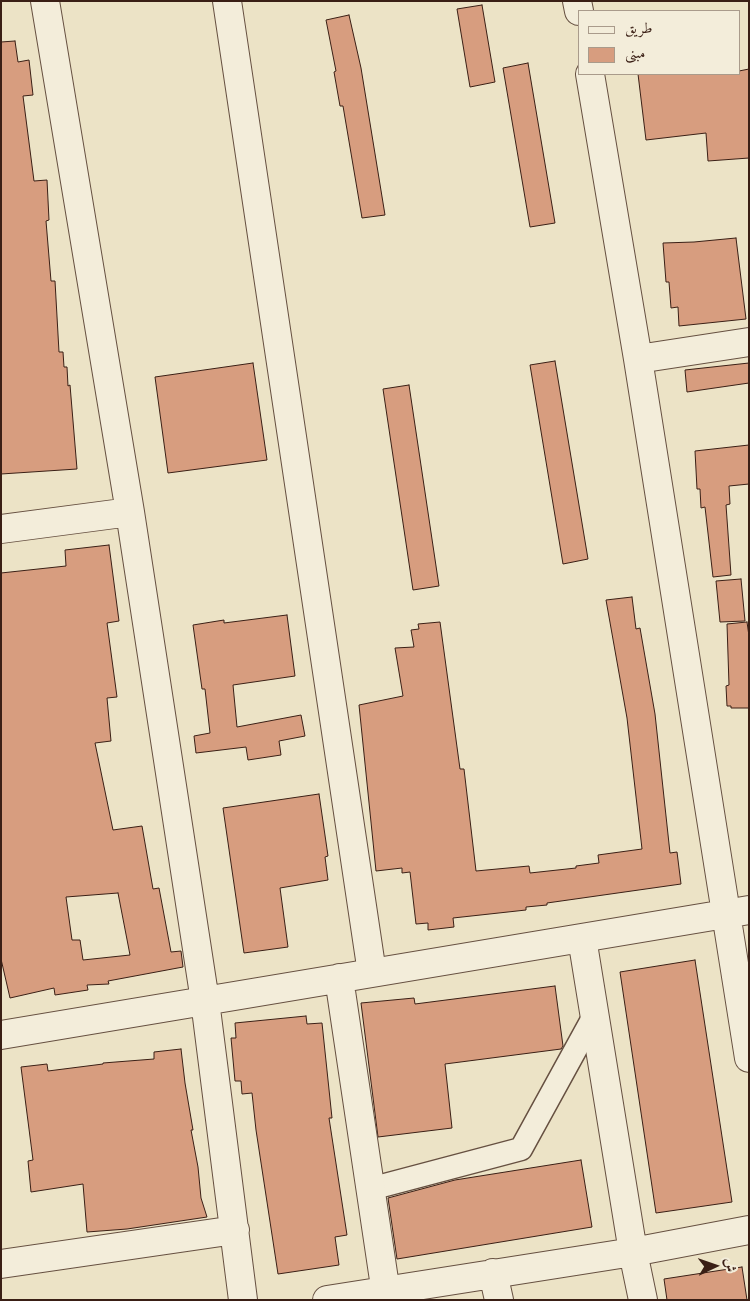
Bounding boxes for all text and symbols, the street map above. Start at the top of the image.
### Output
legend [578,10,740,75]
text: طريق [625,19,652,37]
text: مبنى [625,44,645,62]
north arrow [690,1241,740,1291]
text: ش [722,1258,739,1273]

